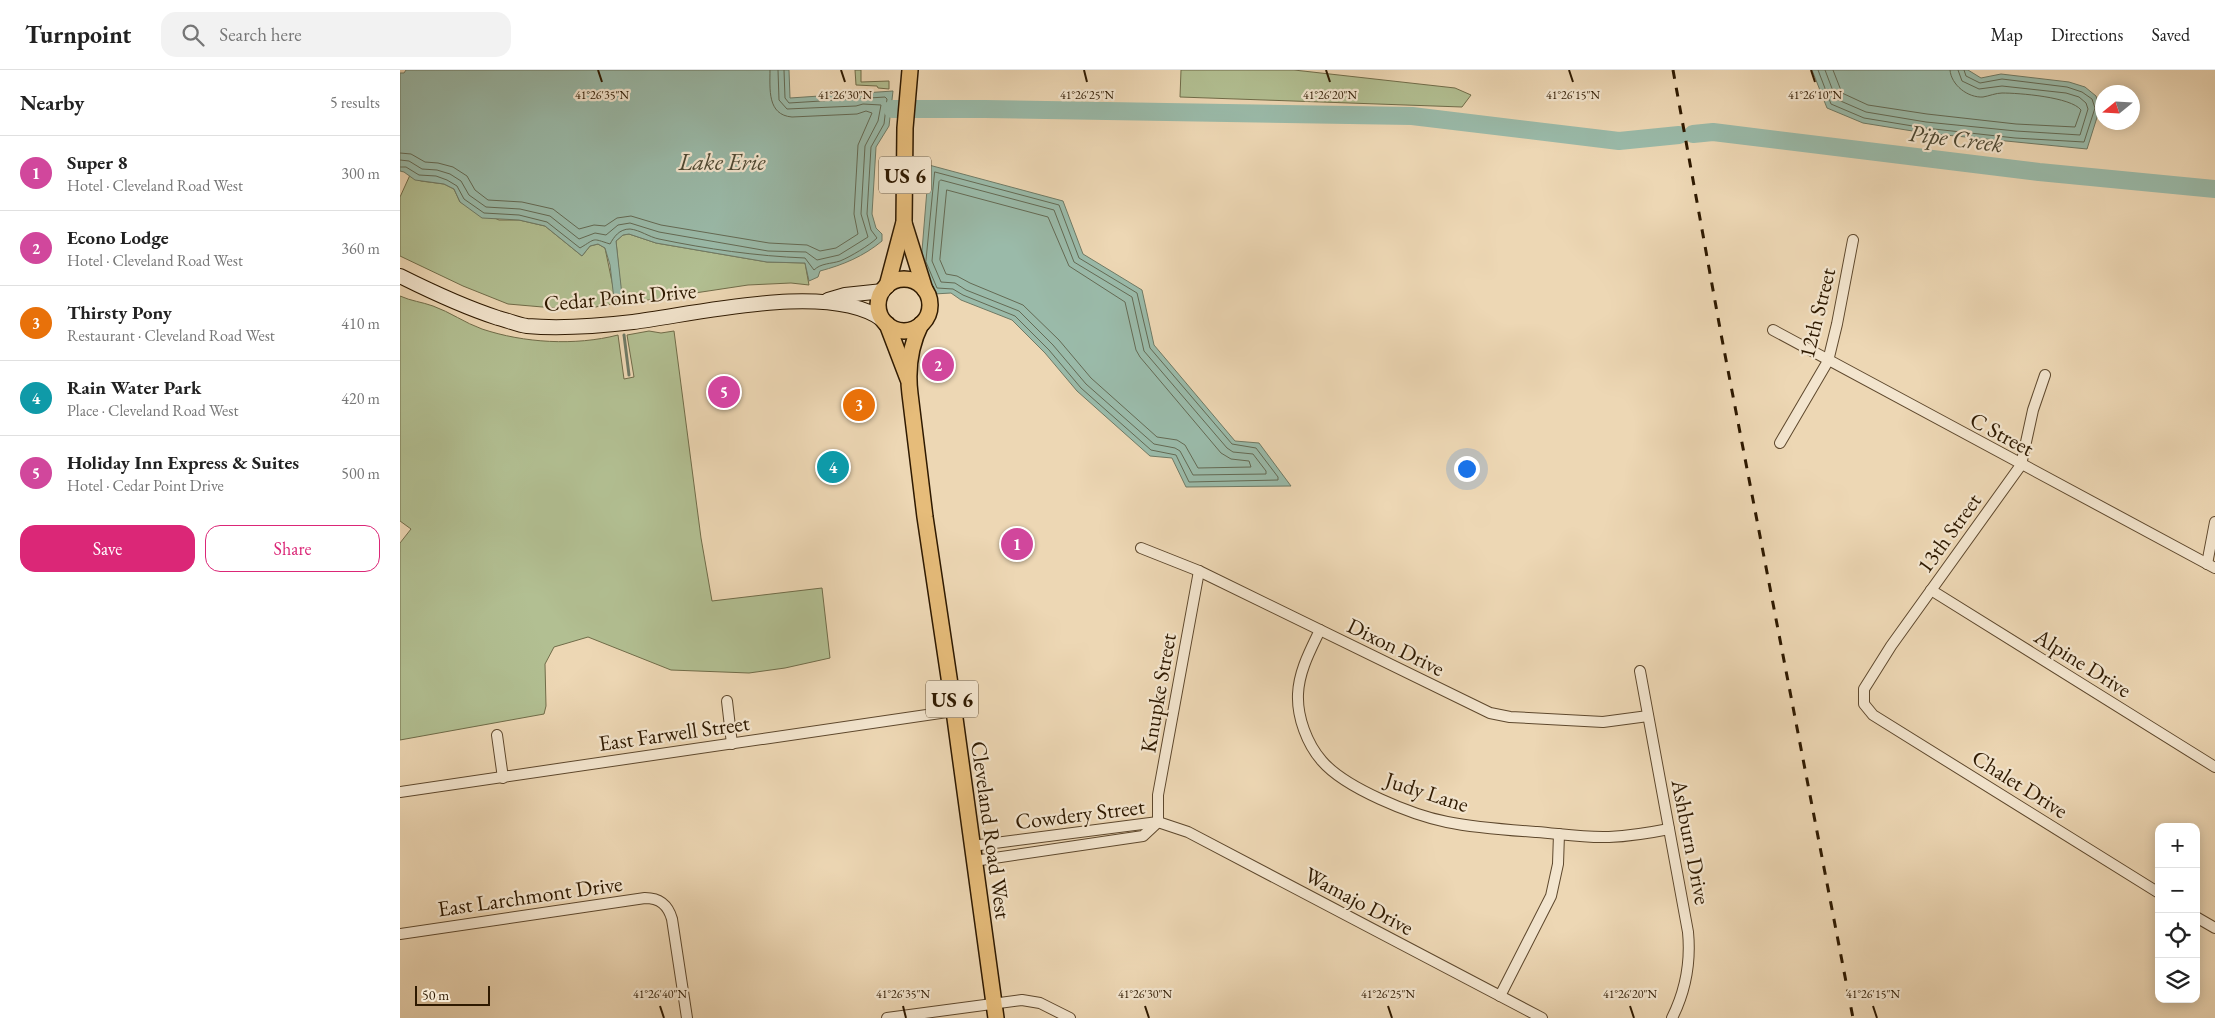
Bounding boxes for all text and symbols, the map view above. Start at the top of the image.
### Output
search box [161,12,511,57]
text: Turnpoint [25,19,131,50]
icon: search [179,21,207,49]
text: Search here [219,22,302,47]
text: Map [1991,23,2023,46]
text: Directions [2051,23,2123,46]
text: Saved [2151,23,2190,46]
north arrow [2095,85,2140,130]
text: 41°26'35"N [575,87,629,103]
text: 41°26'30"N [818,87,872,103]
text: 41°26'25"N [1060,87,1114,103]
text: 41°26'20"N [1303,87,1357,103]
text: 41°26'15"N [1546,87,1600,103]
text: 41°26'10"N [1788,87,1842,103]
text: Nearby [20,89,84,116]
text: 5 results [330,92,380,113]
water label: Pipe Creek [1907,117,2005,159]
water label: Lake Erie [678,146,766,177]
text: Super 8 [67,150,128,175]
road number: US 6 [879,156,931,194]
text: 1 [32,163,40,184]
text: 300 m [341,163,380,184]
text: Hotel · Cleveland Road West [67,175,243,196]
text: Econo Lodge [67,225,169,250]
text: 2 [32,238,40,259]
text: 360 m [341,238,380,259]
text: Hotel · Cleveland Road West [67,250,243,271]
street label: 12th Street [1792,265,1842,361]
street label: Cedar Point Drive [543,276,698,318]
text: Thirsty Pony [67,300,172,325]
text: 3 [32,313,40,334]
text: 410 m [341,313,380,334]
text: Restaurant · Cleveland Road West [67,325,275,346]
pin: 2 [922,346,954,384]
pin: 5 [708,373,740,411]
text: Rain Water Park [67,375,201,400]
pin: 3 [843,386,875,424]
text: 4 [32,388,40,409]
text: 420 m [341,388,380,409]
text: Place · Cleveland Road West [67,400,239,421]
street label: C Street [1965,405,2039,463]
pin: 4 [817,448,849,486]
text: Holiday Inn Express & Suites [67,450,299,475]
your location [1454,456,1480,482]
text: 5 [32,463,40,484]
text: 500 m [341,463,380,484]
text: Hotel · Cedar Point Drive [67,475,224,496]
street label: 13th Street [1910,487,1988,579]
button: Save [20,525,195,572]
button: Share [205,525,380,572]
pin: 1 [1001,525,1033,563]
street label: Dixon Drive [1343,611,1450,683]
street label: Alpine Drive [2028,621,2137,704]
street label: Knupke Street [1133,631,1183,755]
road number: US 6 [926,680,978,718]
street label: East Farwell Street [597,708,751,758]
street label: Cleveland Road West [964,739,1018,921]
street label: Chalet Drive [1967,743,2074,825]
street label: Judy Lane [1380,764,1473,819]
street label: Ashburn Drive [1664,776,1717,907]
street label: Cowdery Street [1014,792,1146,836]
map controls [2155,823,2200,1003]
button: + [2155,823,2200,868]
street label: Wamajo Drive [1299,860,1419,942]
button: − [2155,868,2200,913]
street label: East Larchmont Drive [436,869,625,923]
button: locate [2155,913,2200,958]
button: layers [2155,958,2200,1003]
scale bar [415,983,490,1006]
text: 50 m [422,986,449,1004]
text: 41°26'40"N [633,986,687,1002]
text: 41°26'35"N [876,986,930,1002]
text: 41°26'30"N [1118,986,1172,1002]
text: 41°26'25"N [1361,986,1415,1002]
text: 41°26'20"N [1603,986,1657,1002]
text: 41°26'15"N [1846,986,1900,1002]

